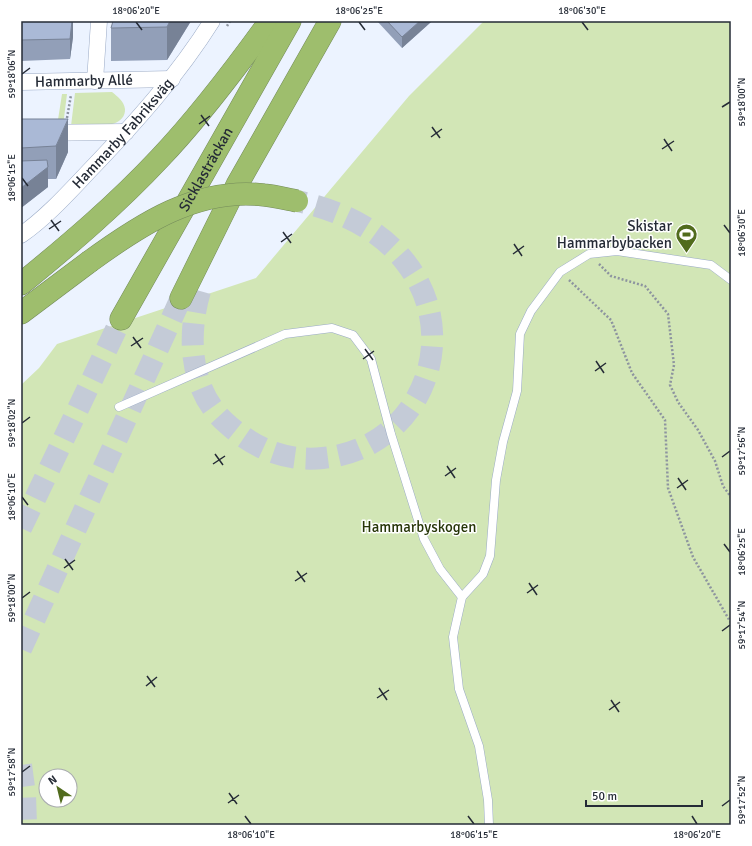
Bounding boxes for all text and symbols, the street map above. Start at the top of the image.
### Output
text: 18°06'20"E [112,5,160,17]
text: 18°06'25"E [335,5,383,17]
text: 18°06'30"E [558,5,606,17]
text: 59°18'06"N [6,50,18,98]
street label: Hammarby Allé [35,71,133,91]
street label: Hammarby Fabriksväg [68,75,177,192]
text: 59°18'00"N [736,78,748,126]
street label: Sicklasträckan [175,124,237,215]
text: 18°06'15"E [6,154,18,202]
text: 18°06'30"E [736,209,748,257]
place label: Skistar Hammarbybacken [557,217,672,252]
sports icon: Skistar Hammarbybacken [674,222,700,255]
text: 59°18'02"N [6,399,18,447]
text: 59°17'56"N [736,427,748,475]
text: 18°06'10"E [6,473,18,521]
park label: Hammarbyskogen [362,518,476,536]
text: 18°06'25"E [736,528,748,576]
text: 59°18'00"N [6,574,18,622]
text: 59°17'54"N [736,601,748,649]
text: 59°17'58"N [6,748,18,796]
north arrow [38,768,78,808]
text: N [46,773,59,788]
text: 59°17'52"N [736,776,748,824]
scale bar [586,782,702,808]
text: 50 m [592,789,617,804]
text: 18°06'10"E [227,829,275,841]
text: 18°06'15"E [450,829,498,841]
text: 18°06'20"E [673,829,721,841]

